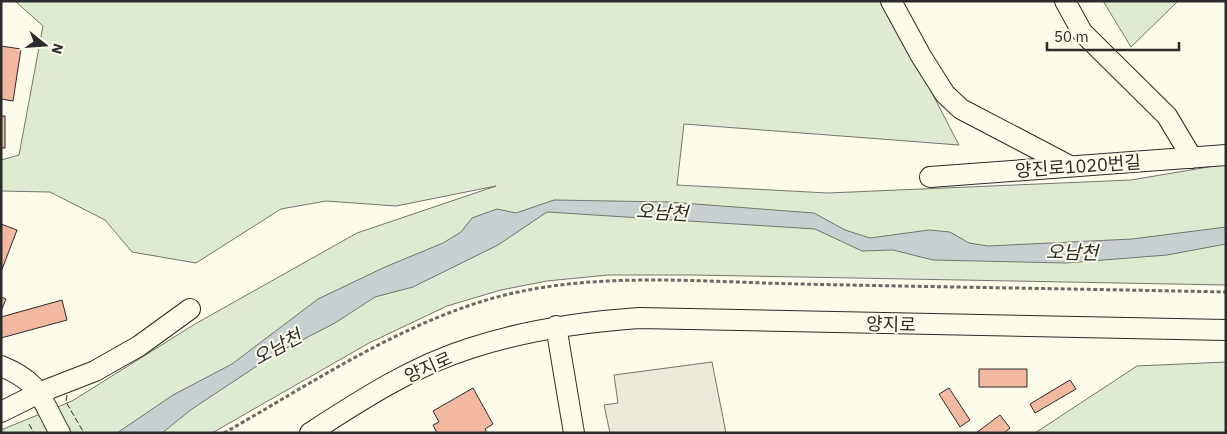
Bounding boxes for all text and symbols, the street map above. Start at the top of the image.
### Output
north arrow [20,20,70,70]
scale bar [1047,20,1180,52]
text: 50 m [1054,27,1089,46]
text: N [47,41,68,56]
street label: 양진로1020번길 [1014,150,1142,182]
water label: 오남천 [635,199,690,225]
water label: 오남천 [1046,240,1100,264]
street label: 양지로 [866,312,916,336]
water label: 오남천 [248,323,307,370]
street label: 양지로 [401,346,455,388]

